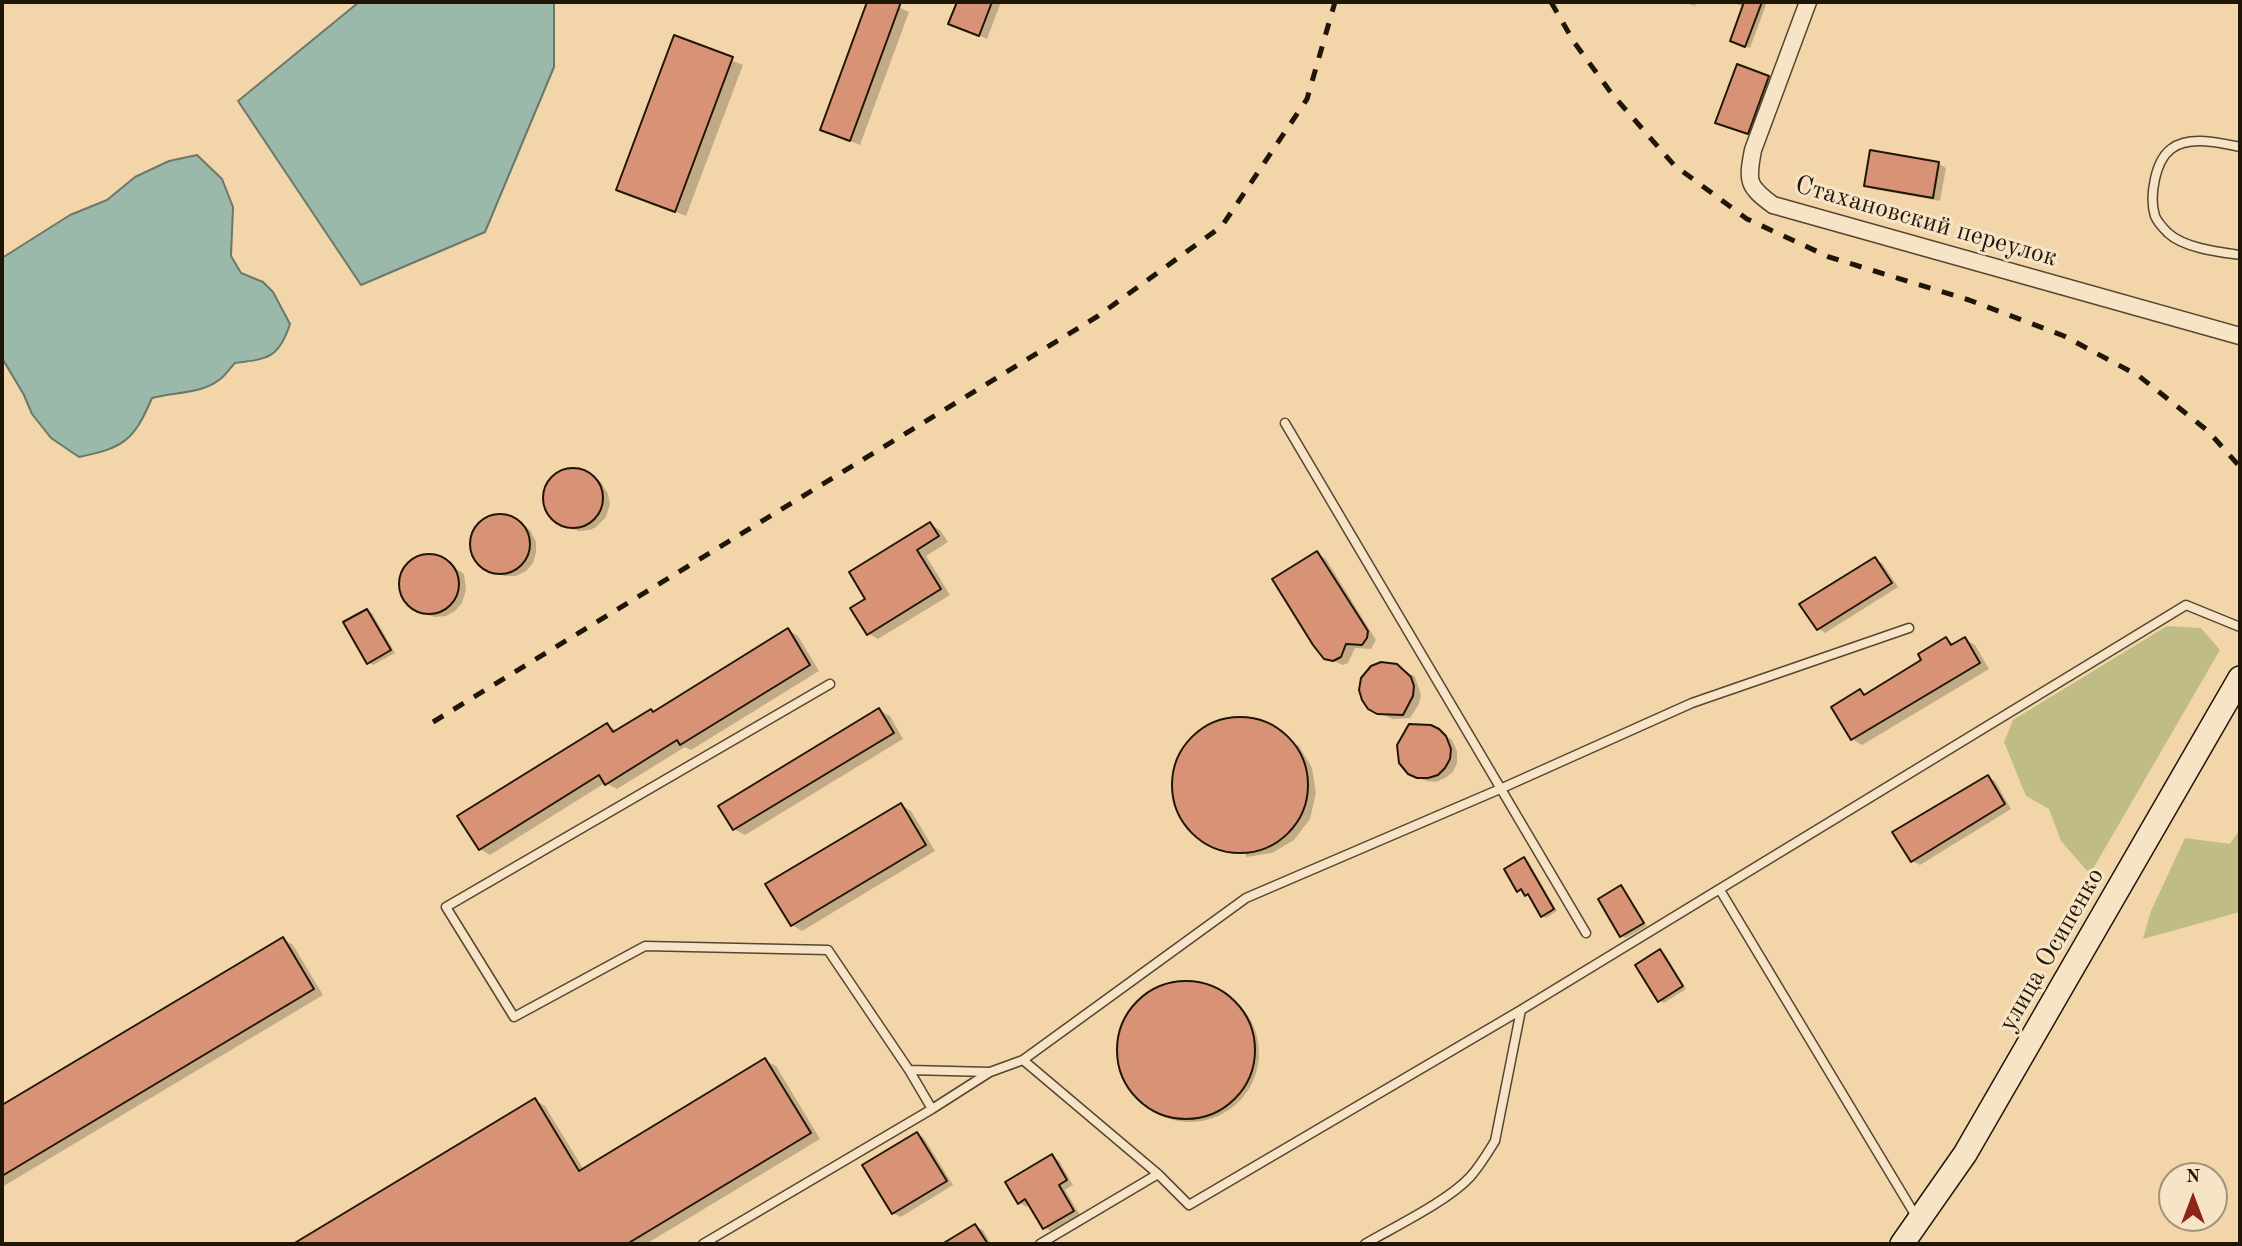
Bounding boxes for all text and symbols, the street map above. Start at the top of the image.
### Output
street label: Стахановский переулок [1791,170,2061,274]
street label: улица Осипенко [1993,863,2111,1037]
north arrow [2158,1162,2228,1232]
text: N [2186,1168,2200,1187]

